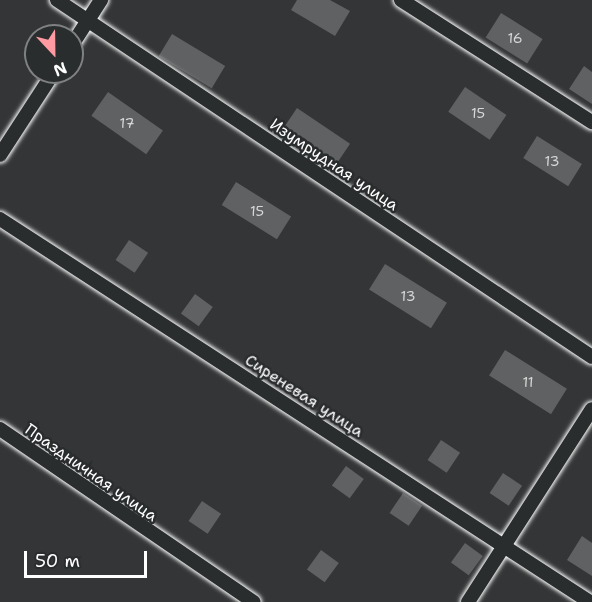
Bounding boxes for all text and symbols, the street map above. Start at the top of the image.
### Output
north arrow [24,24,84,84]
house number: 16 [507,30,523,46]
text: N [50,57,70,81]
house number: 15 [471,105,485,121]
house number: 17 [120,115,134,131]
street label: Изумрудная улица [266,115,402,215]
house number: 13 [545,153,559,169]
house number: 15 [250,203,264,219]
house number: 13 [401,288,415,304]
street label: Сиреневая улица [241,351,367,441]
house number: 11 [522,374,534,390]
street label: Праздничная улица [21,420,161,526]
scale bar [27,539,150,577]
text: 50 m [35,549,80,573]

